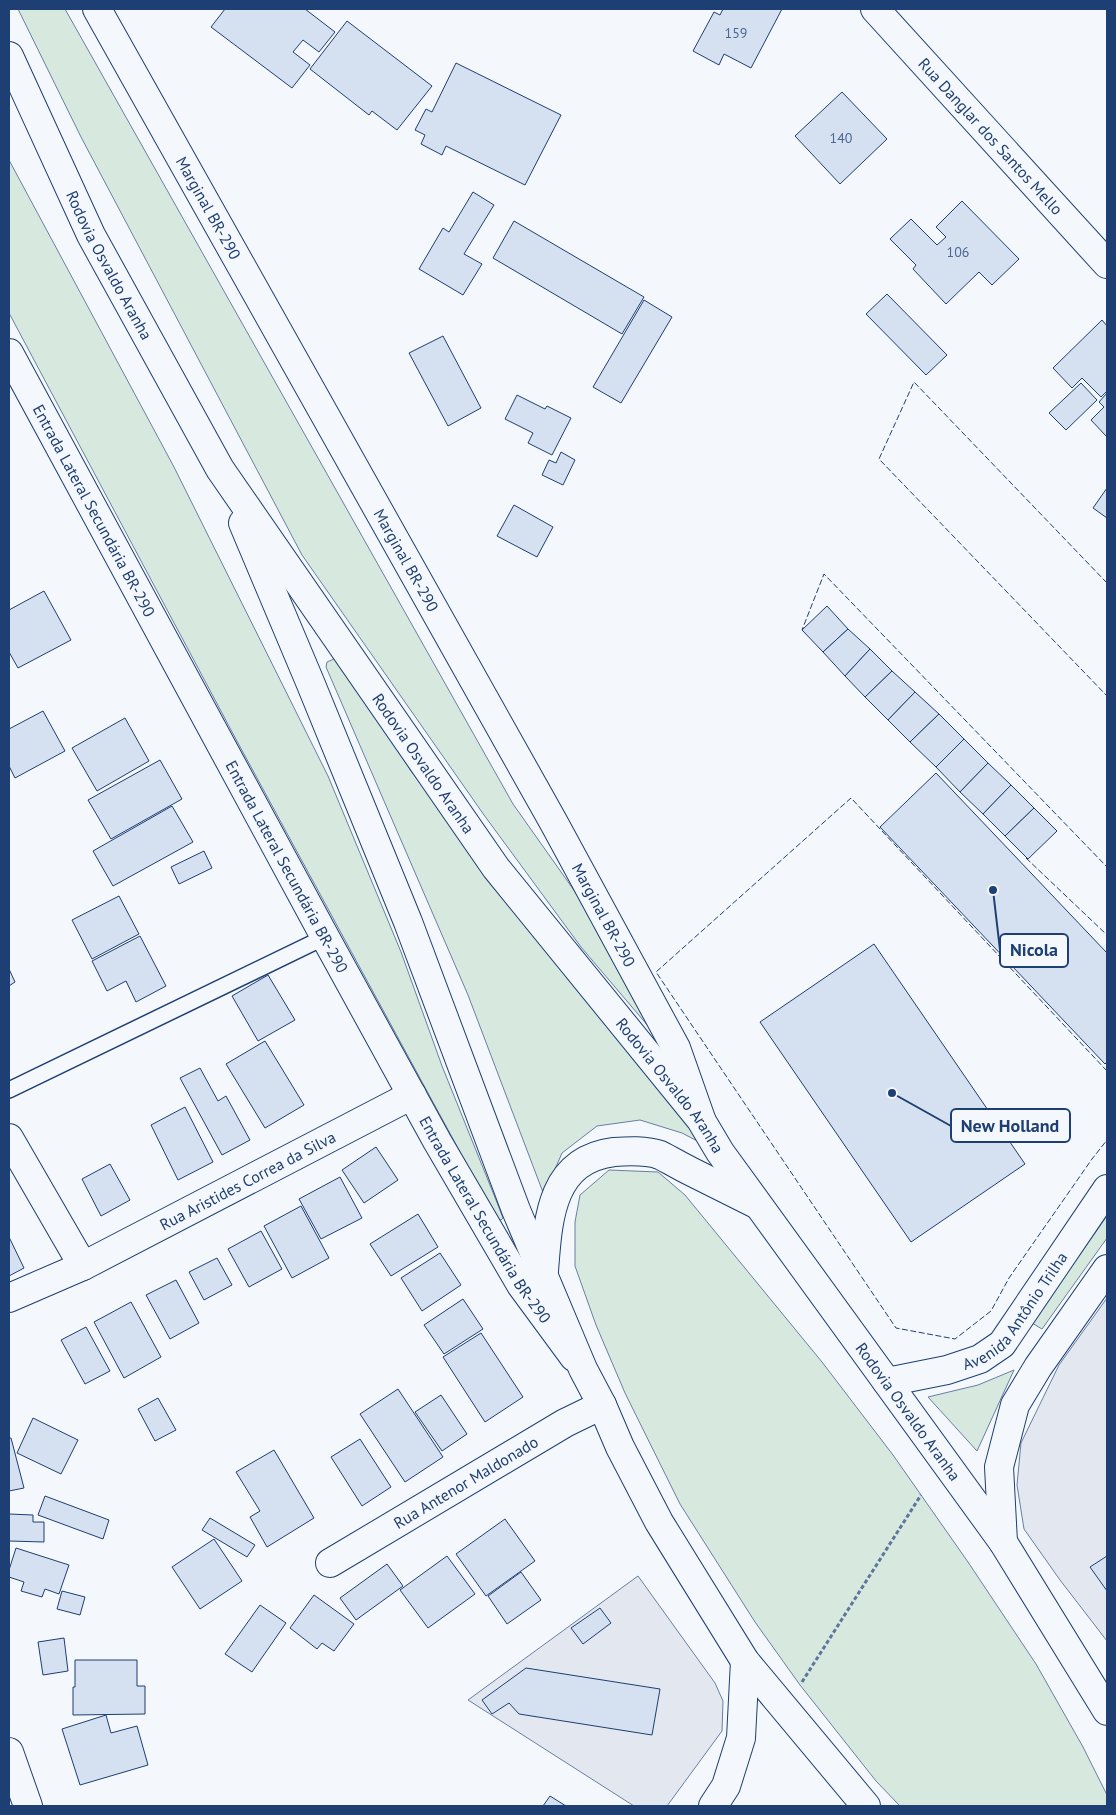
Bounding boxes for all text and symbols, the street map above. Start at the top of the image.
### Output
house number: 159 [725,24,747,42]
street label: Rua Danglar dos Santos Mello [914,54,1067,219]
house number: 140 [830,129,853,147]
street label: Marginal BR-290 [172,153,246,263]
street label: Rodovia Osvaldo Aranha [62,187,157,343]
house number: 106 [947,243,969,261]
street label: Entrada Lateral Secundária BR-290 [29,401,160,620]
street label: Marginal BR-290 [370,505,443,615]
street label: Rodovia Osvaldo Aranha [368,689,479,837]
street label: Entrada Lateral Secundária BR-290 [221,757,353,976]
street label: Marginal BR-290 [568,860,640,970]
callout: Nicola [1000,934,1068,967]
text: Nicola [1010,938,1058,961]
street label: Rodovia Osvaldo Aranha [612,1014,728,1157]
callout: New Holland [951,1109,1070,1142]
street label: Entrada Lateral Secundária BR-290 [415,1113,556,1327]
text: New Holland [961,1114,1059,1137]
street label: Rua Aristides Correa da Silva [156,1127,339,1234]
street label: Avenida Antônio Trilha [960,1248,1072,1374]
street label: Rodovia Osvaldo Aranha [852,1339,965,1485]
street label: Rua Antenor Maldonado [390,1431,542,1533]

